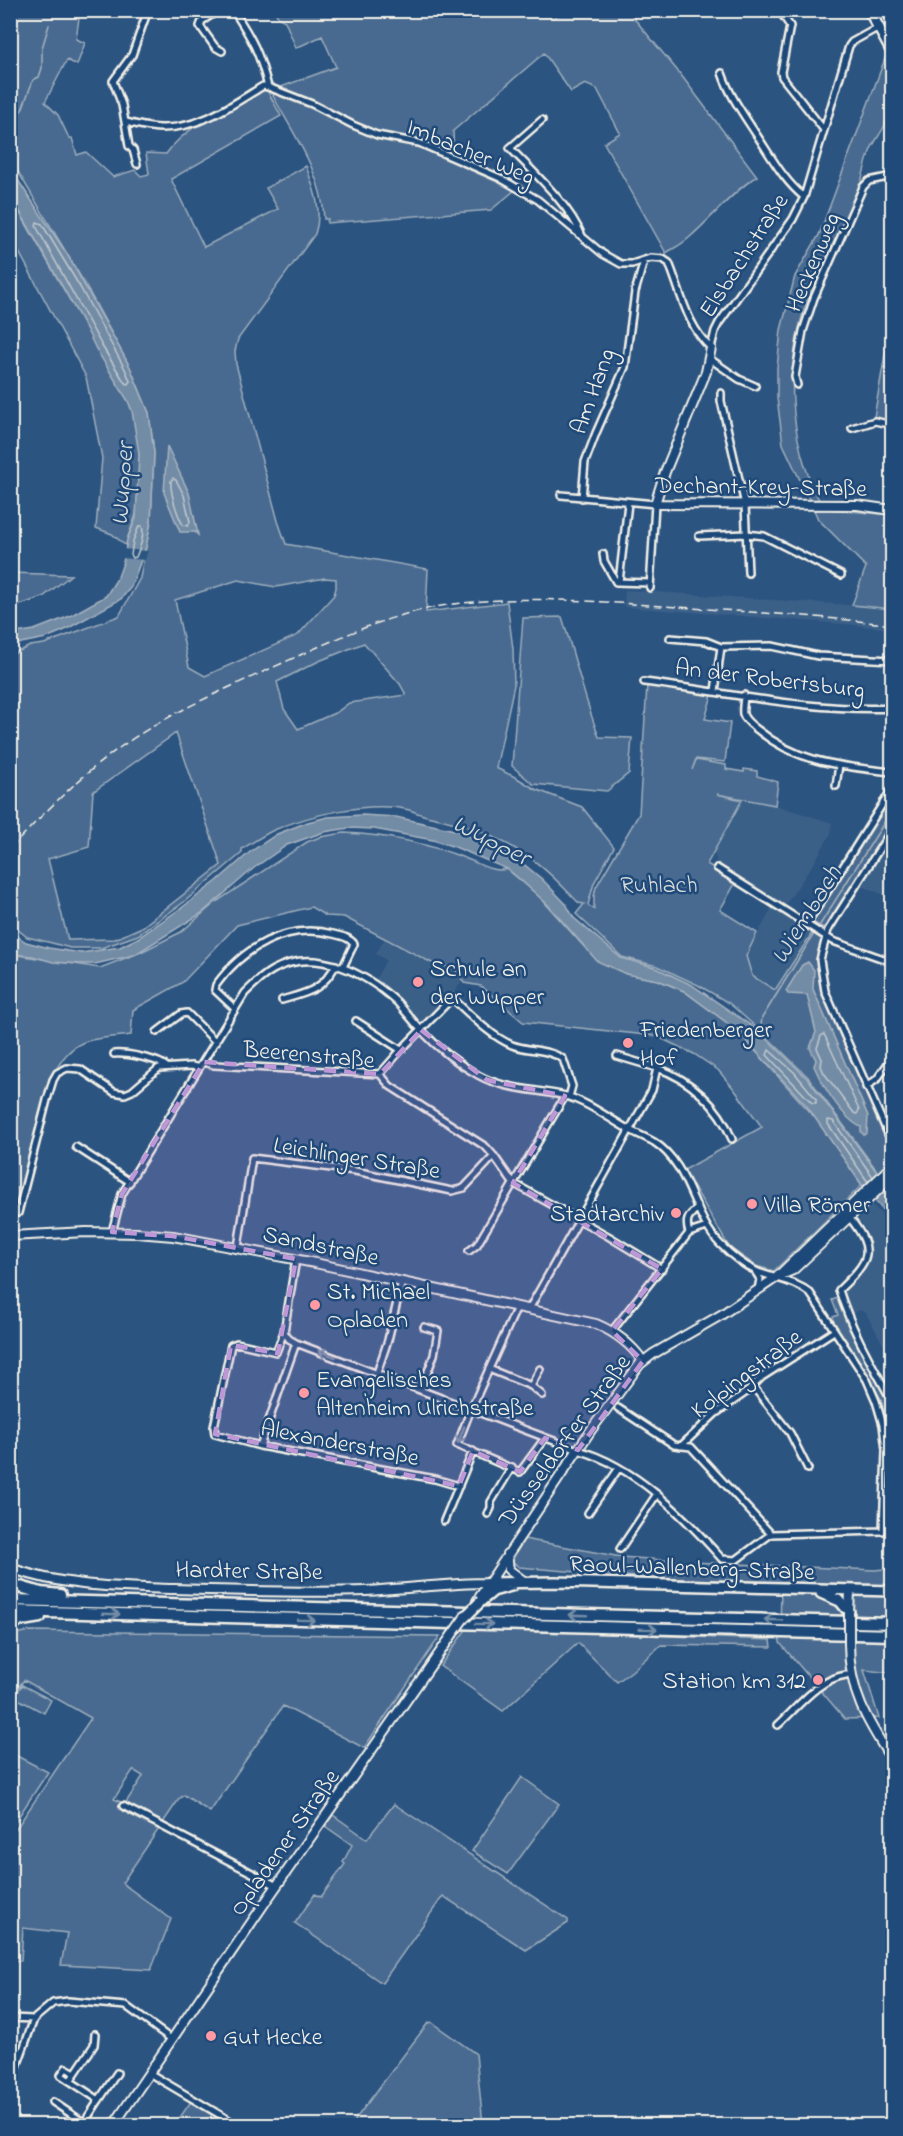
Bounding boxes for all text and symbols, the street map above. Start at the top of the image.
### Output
street label: Imbacher Weg [400,111,540,196]
street label: Elsbachstraße [692,187,799,326]
street label: Heckenweg [778,207,851,318]
street label: Am Hang [563,344,626,440]
water label: Wupper [102,439,146,527]
street label: Dechant-Krey-Straße [654,469,867,509]
street label: An der Robertsburg [673,651,867,709]
water label: Wupper [445,806,539,879]
water label: Wiembach [762,858,853,972]
park label: Ruhlach [620,869,698,904]
place label: Schule an der Wupper [430,953,545,1016]
marker: Schule an der Wupper [411,975,425,989]
place label: Friedenberger Hof [639,1014,773,1077]
street label: Beerenstraße [241,1033,376,1080]
marker: Friedenberger Hof [621,1036,635,1050]
street label: Leichlinger Straße [271,1129,443,1190]
place label: Villa Römer [763,1189,871,1224]
marker: Villa Römer [745,1197,759,1211]
place label: Stadtarchiv [550,1198,665,1233]
marker: Stadtarchiv [669,1206,683,1220]
street label: Sandstraße [259,1218,382,1277]
place label: St. Michael Opladen [327,1276,430,1339]
marker: St. Michael Opladen [308,1298,322,1312]
street label: Kolpingstraße [684,1321,811,1429]
street label: Düsseldorfer Straße [491,1347,641,1536]
one-way arrow [318,1348,337,1359]
place label: Evangelisches Altenheim Ulrichstraße [316,1364,534,1427]
marker: Evangelisches Altenheim Ulrichstraße [297,1386,311,1400]
street label: Alexanderstraße [257,1412,422,1477]
one-way arrow [455,1425,466,1444]
street label: Raoul-Wallenberg-Straße [569,1548,815,1591]
street label: Hardter Straße [175,1554,323,1591]
one-way arrow [100,1609,120,1620]
one-way arrow [568,1609,588,1620]
one-way arrow [295,1614,315,1626]
one-way arrow [763,1614,783,1626]
one-way arrow [474,1619,494,1630]
one-way arrow [637,1623,657,1634]
place label: Station km 312 [662,1665,806,1700]
marker: Station km 312 [811,1673,825,1687]
street label: Opladener Straße [222,1763,350,1924]
place label: Gut Hecke [223,2021,323,2056]
marker: Gut Hecke [204,2029,218,2043]

